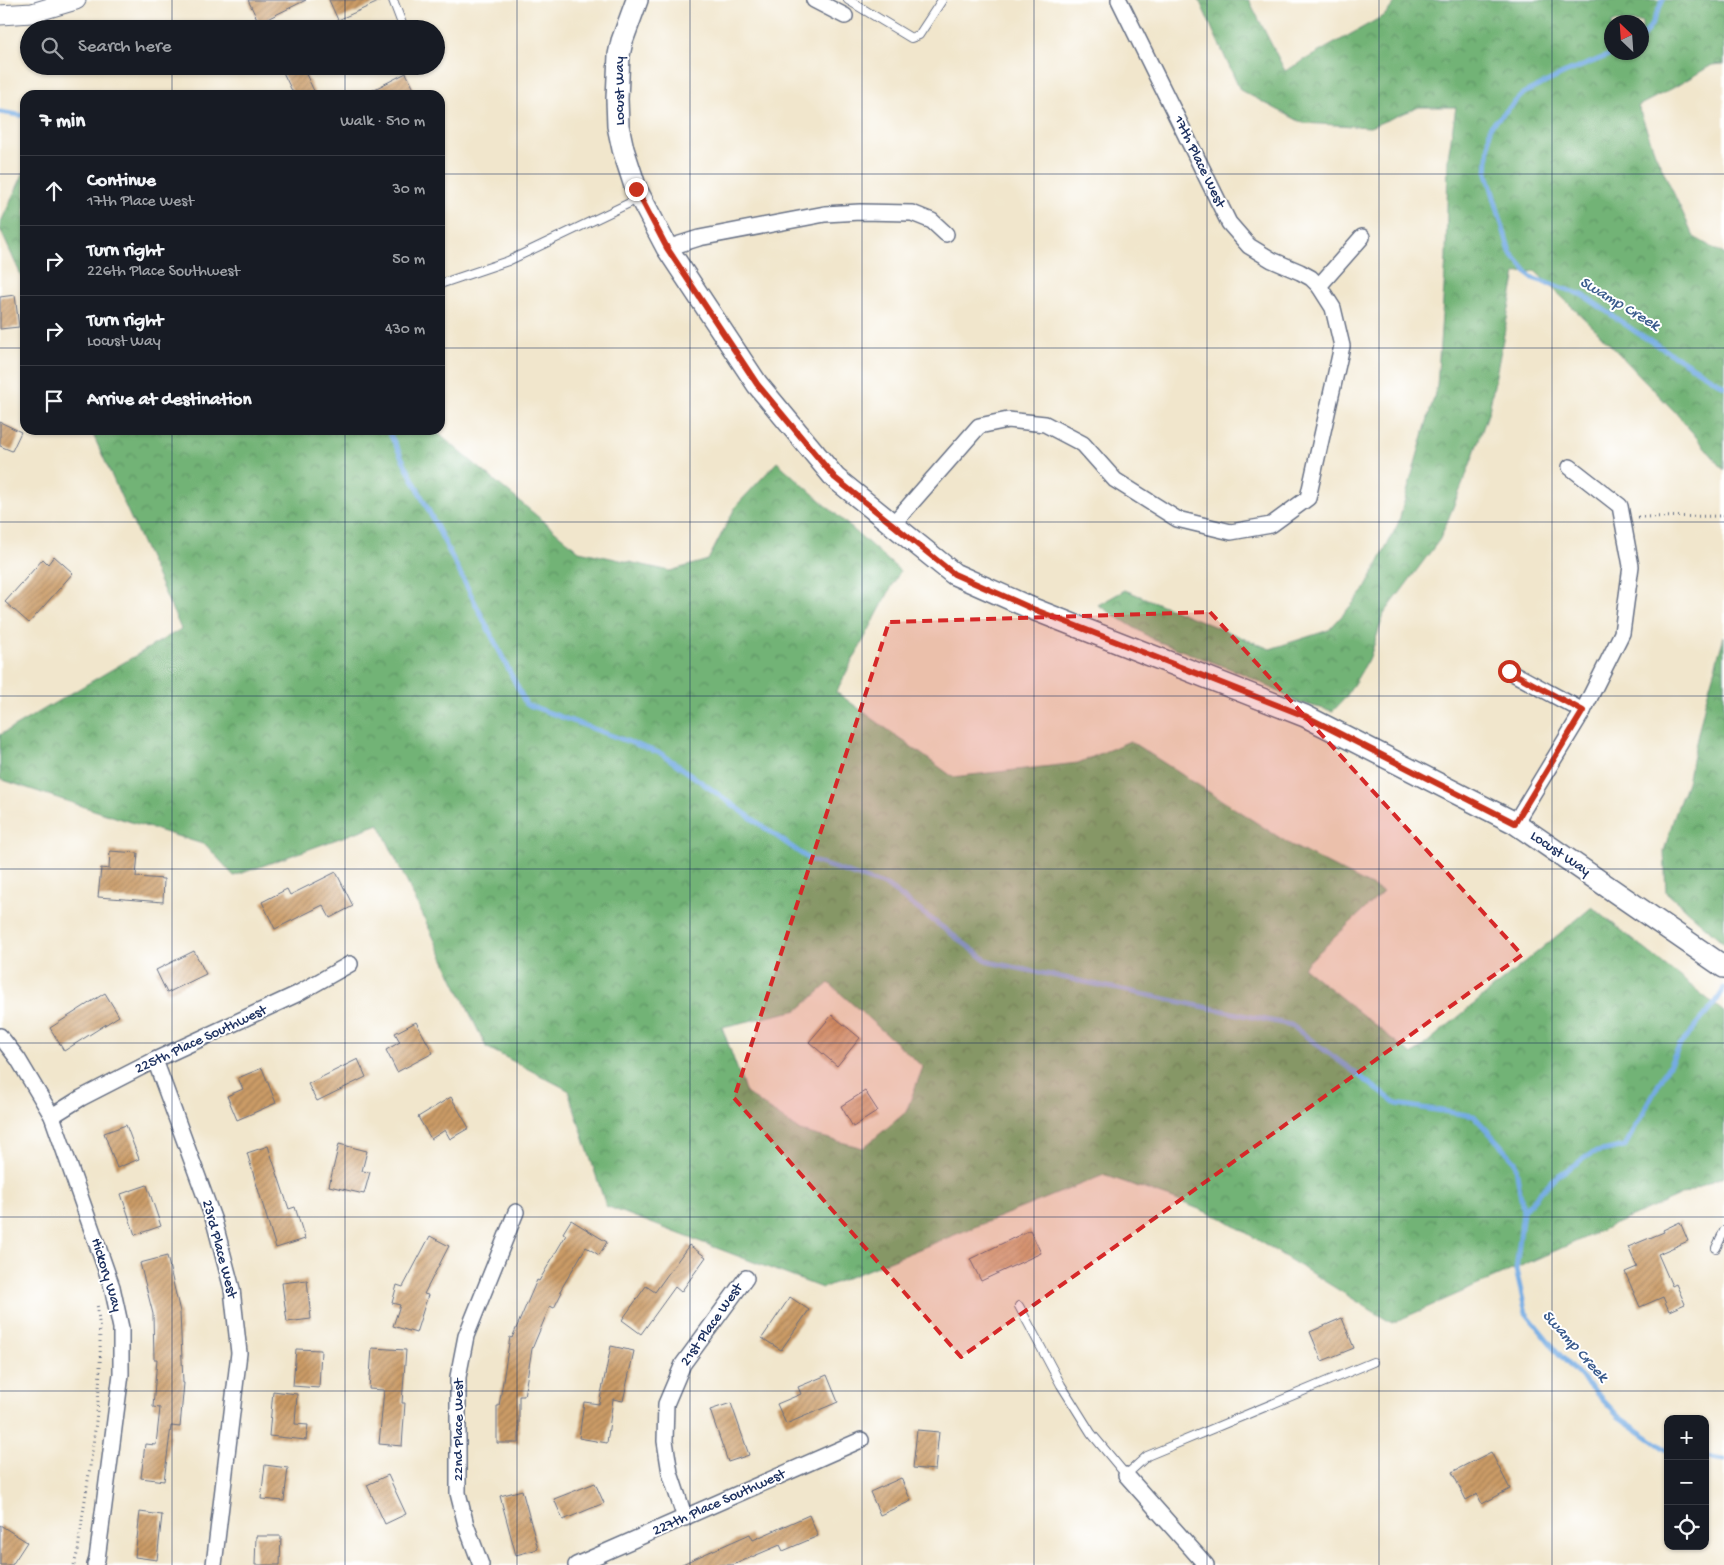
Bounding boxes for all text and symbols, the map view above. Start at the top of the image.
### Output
north arrow [1604,15,1649,60]
search box [20,20,445,75]
icon: search [38,34,66,62]
text: Search here [78,36,172,59]
street label: Locust Way [611,56,629,126]
text: 7 min [40,110,85,135]
street label: 17th Place West [1169,112,1230,213]
text: Walk · 510 m [340,113,425,132]
text: Continue [87,170,156,193]
icon: ahead [40,177,68,205]
route end [625,178,648,201]
text: 30 m [392,181,425,200]
text: 17th Place West [87,193,194,212]
text: Turn right [87,240,163,263]
icon: right [40,247,68,275]
text: 50 m [392,251,425,270]
text: 226th Place Southwest [87,263,240,282]
water label: Swamp Creek [1576,274,1664,337]
text: Turn right [87,310,163,333]
icon: right [40,317,68,345]
text: 430 m [385,321,425,340]
text: Locust Way [87,333,161,352]
icon: arrive [40,387,68,415]
text: Arrive at destination [87,389,251,412]
route start [1498,660,1521,683]
street label: Locust Way [1526,827,1594,881]
street label: 225th Place Southwest [132,1001,272,1079]
street label: 23rd Place West [197,1198,241,1302]
street label: Hickory Way [86,1236,126,1315]
street label: 21st Place West [677,1279,748,1370]
water label: Swamp Creek [1537,1307,1612,1388]
street label: 22nd Place West [450,1377,468,1481]
map controls [1664,1415,1709,1550]
button: + [1664,1415,1709,1460]
button: − [1664,1460,1709,1505]
street label: 227th Place Southwest [650,1465,790,1540]
button: locate [1664,1505,1709,1550]

